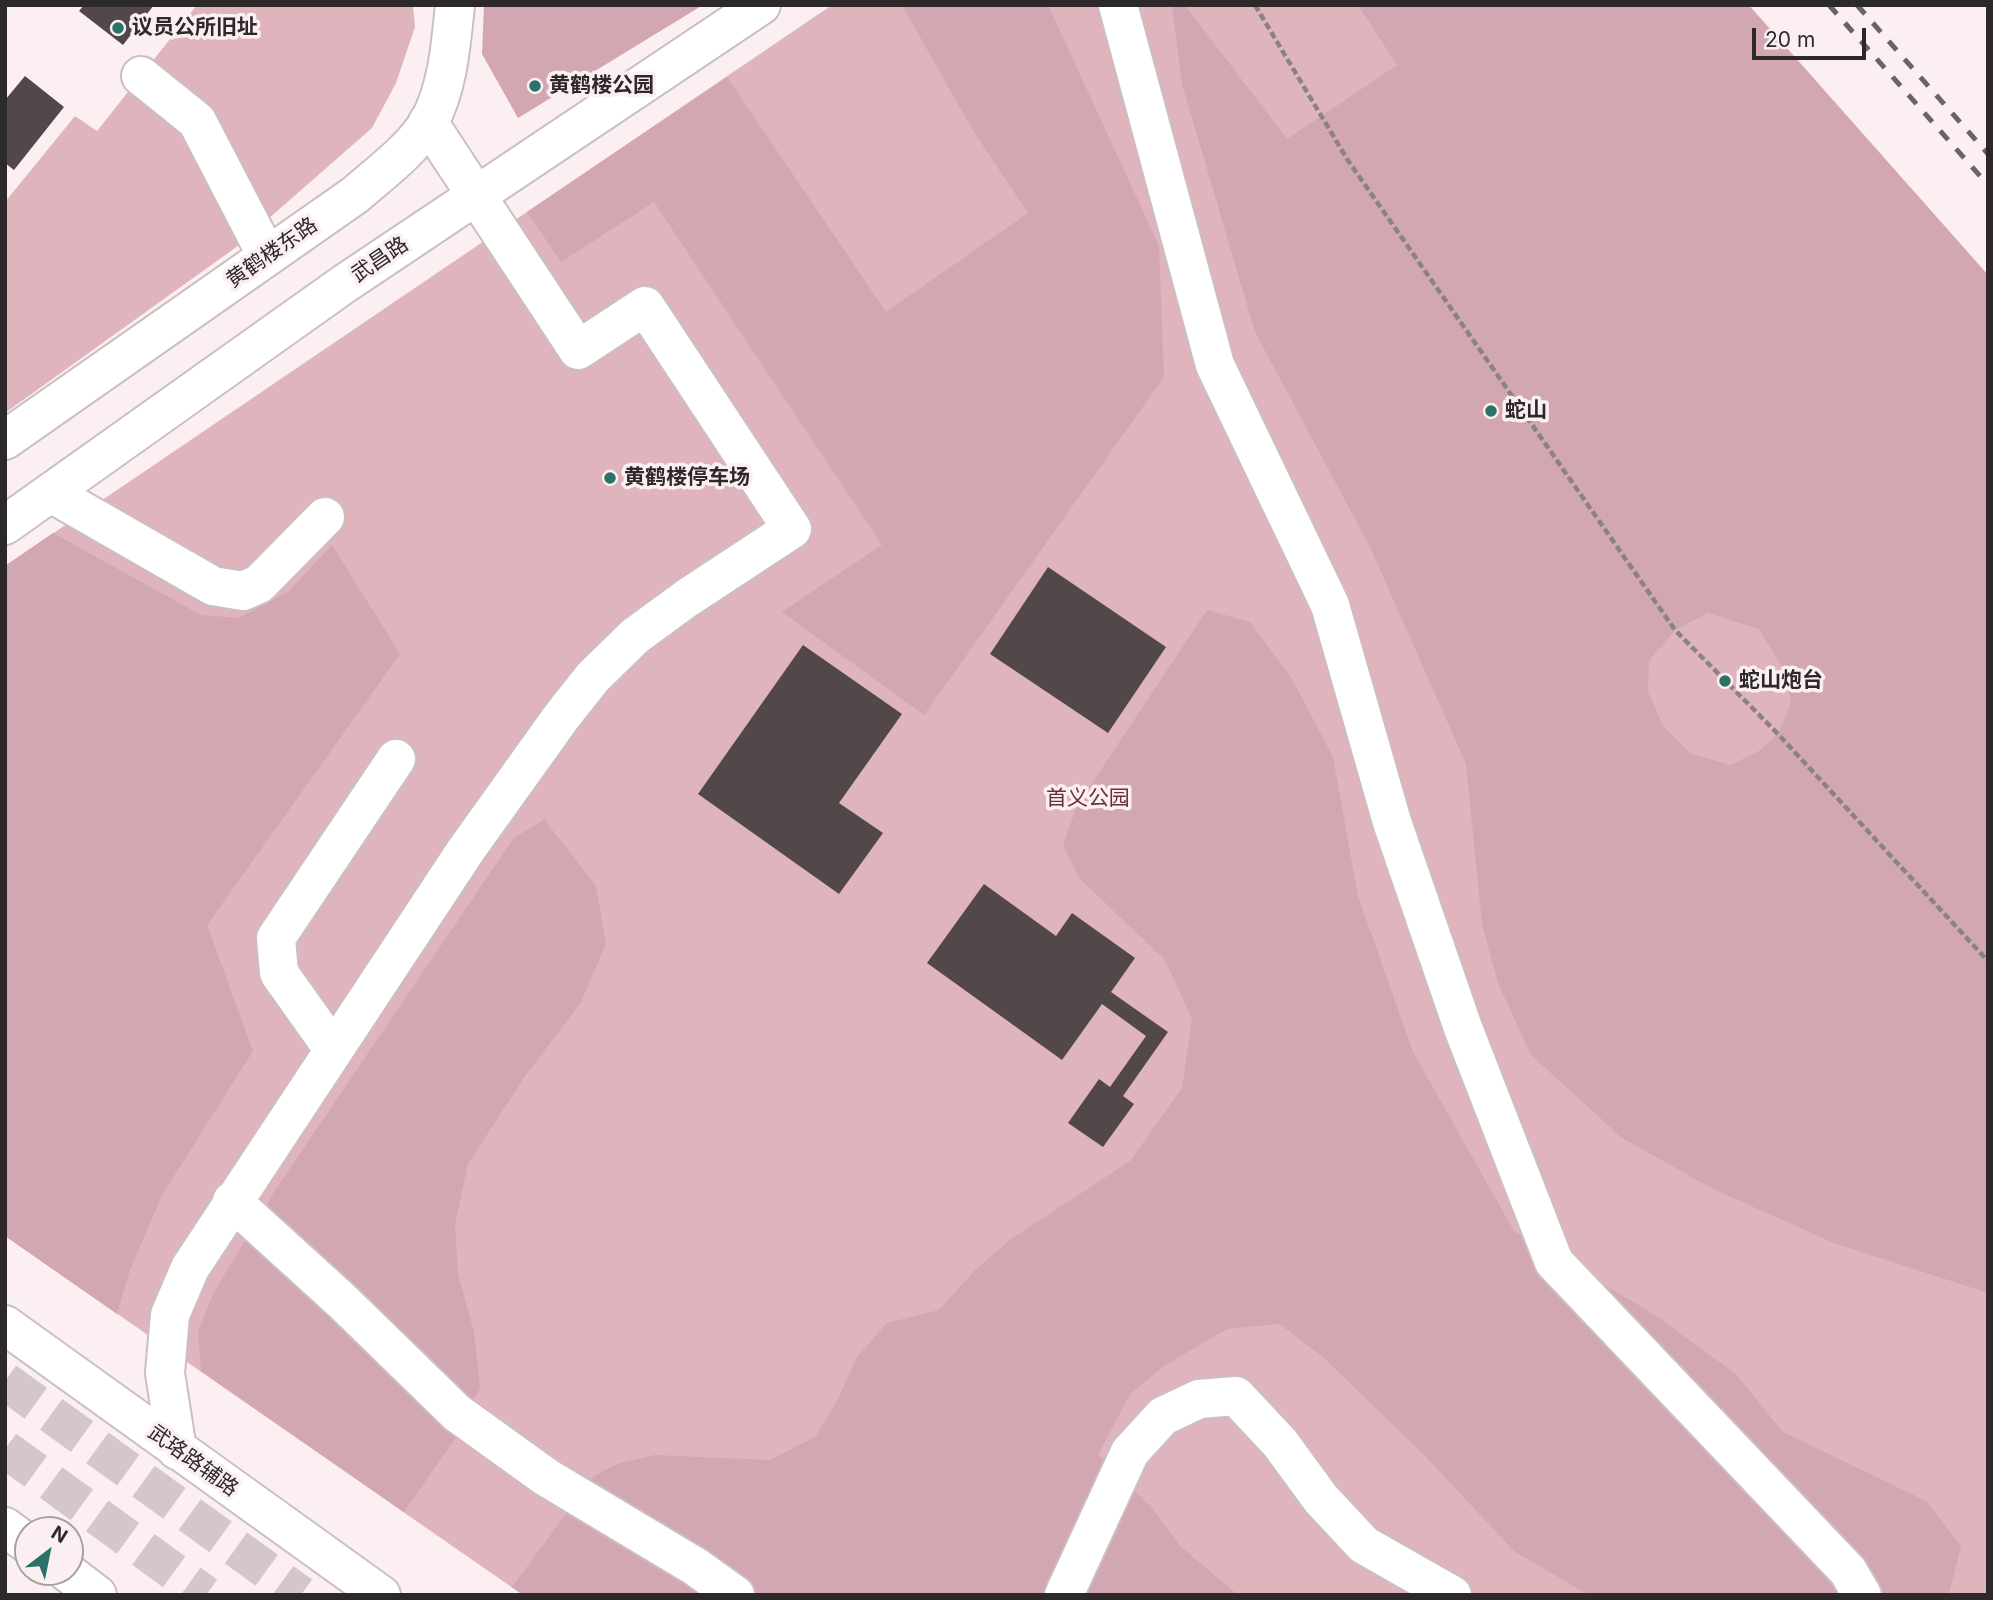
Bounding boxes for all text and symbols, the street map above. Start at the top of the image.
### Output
scale bar [1755,14,1869,58]
place label: 议员公所旧址 [132,15,258,41]
marker: 议员公所旧址 [110,20,126,36]
text: 20 m [1765,27,1815,52]
place label: 黄鹤楼公园 [549,73,654,99]
marker: 黄鹤楼公园 [527,78,543,94]
street label: 黄鹤楼东路 [222,213,322,293]
street label: 武昌路 [347,232,413,288]
place label: 蛇山 [1505,398,1547,424]
marker: 蛇山 [1483,403,1499,419]
place label: 黄鹤楼停车场 [624,465,750,491]
marker: 黄鹤楼停车场 [602,470,618,486]
place label: 蛇山炮台 [1739,668,1823,694]
marker: 蛇山炮台 [1717,673,1733,689]
park label: 首义公园 [1046,786,1130,812]
street label: 武珞路辅路 [143,1420,243,1502]
north arrow [14,1516,84,1586]
text: N [47,1521,72,1548]

